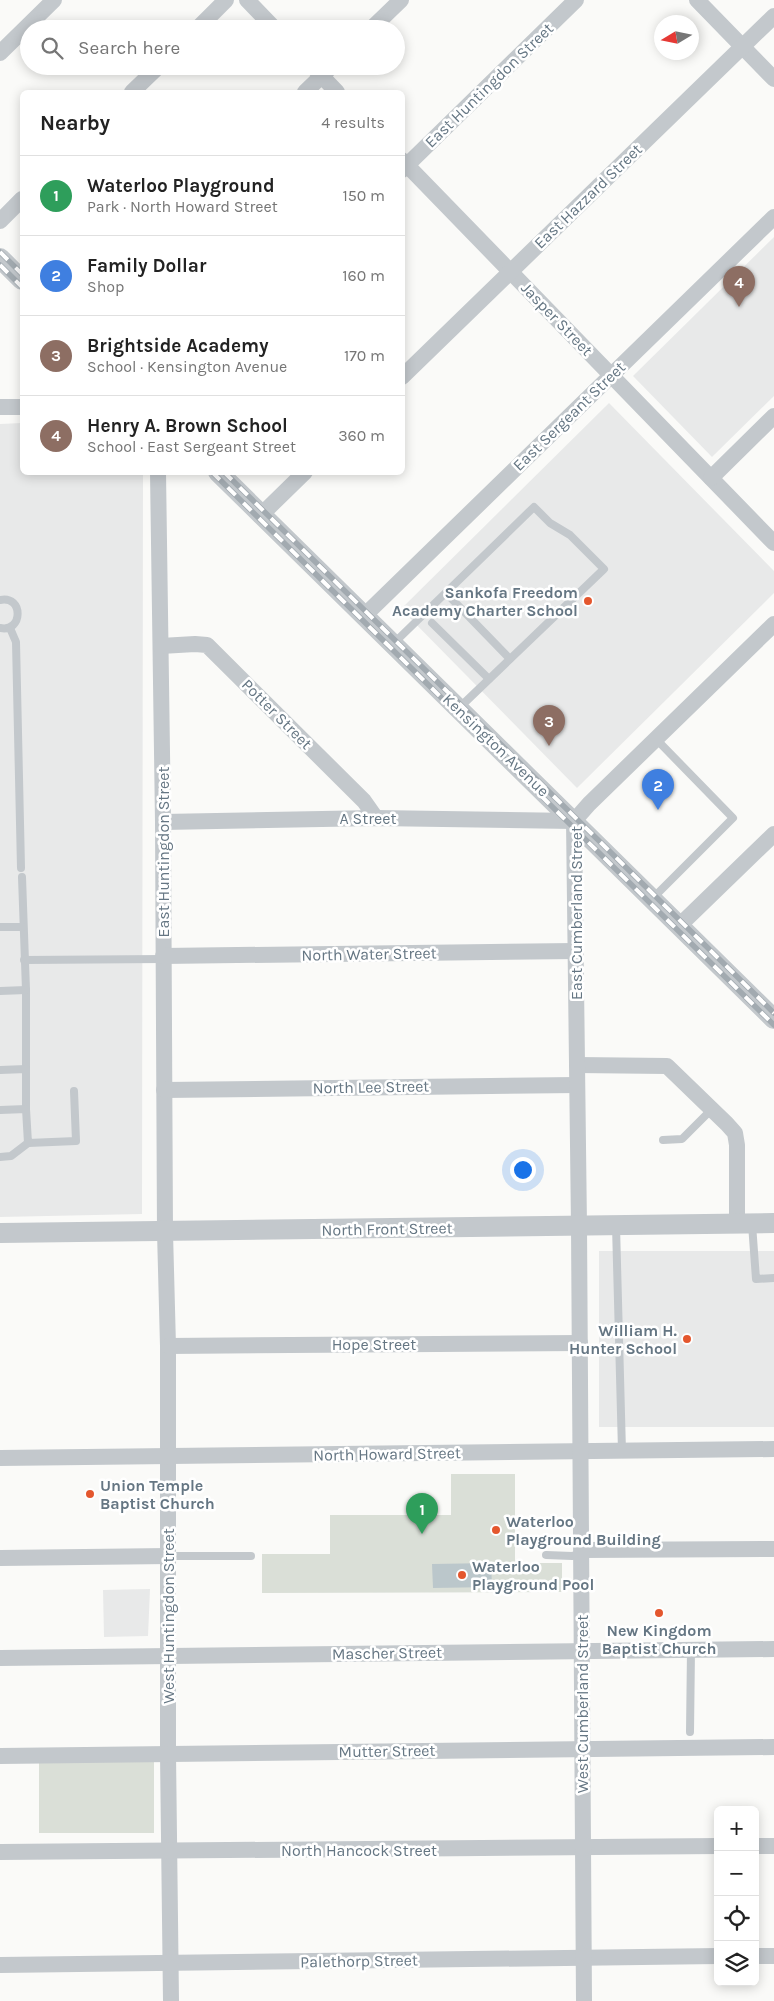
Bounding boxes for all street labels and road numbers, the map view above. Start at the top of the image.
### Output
street label: East Huntingdon Street [421,19,557,151]
street label: East Hazzard Street [530,140,646,252]
street label: Jasper Street [517,278,597,360]
street label: East Sergeant Street [509,357,629,475]
street label: Potter Street [238,675,316,753]
street label: Kensington Avenue [439,689,553,801]
street label: East Huntingdon Street [154,766,173,938]
street label: A Street [340,809,396,828]
street label: East Cumberland Street [567,826,586,1000]
street label: North Water Street [301,943,437,965]
street label: North Lee Street [313,1076,429,1098]
street label: North Front Street [321,1218,453,1240]
street label: Hope Street [332,1335,416,1354]
street label: North Howard Street [313,1443,461,1465]
street label: West Huntingdon Street [159,1528,178,1704]
street label: West Cumberland Street [573,1615,592,1793]
street label: Mascher Street [332,1643,442,1663]
street label: Mutter Street [338,1741,436,1761]
street label: North Hancock Street [281,1841,437,1860]
street label: Palethorp Street [300,1950,418,1972]

